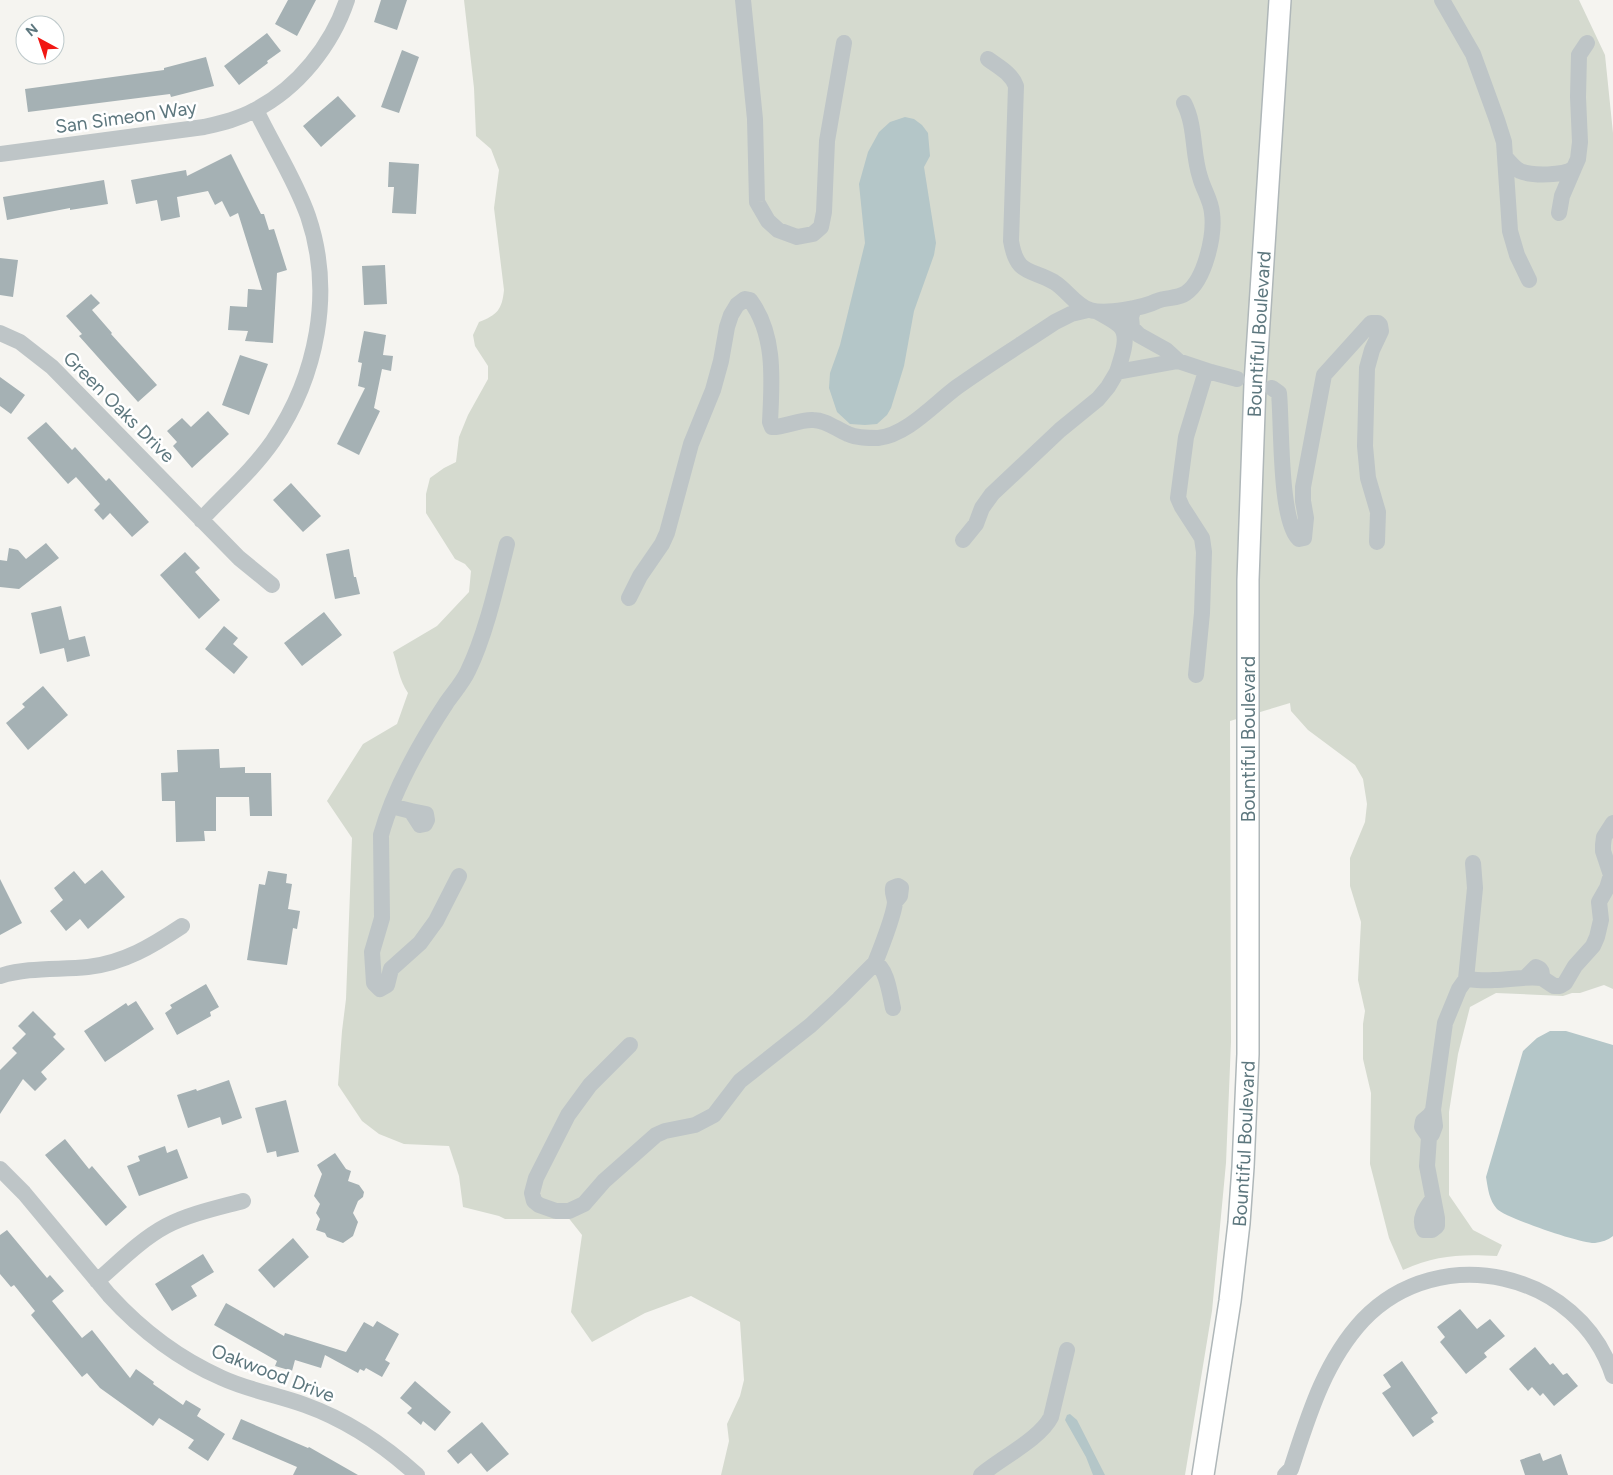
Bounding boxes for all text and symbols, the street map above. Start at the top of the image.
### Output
north arrow [15,15,65,65]
text: N [22,20,42,40]
street label: San Simeon Way [54,96,198,138]
street label: Bountiful Boulevard [1242,250,1275,418]
street label: Green Oaks Drive [59,347,179,467]
street label: Bountiful Boulevard [1237,656,1260,822]
street label: Bountiful Boulevard [1227,1060,1259,1228]
street label: Oakwood Drive [208,1339,338,1407]

